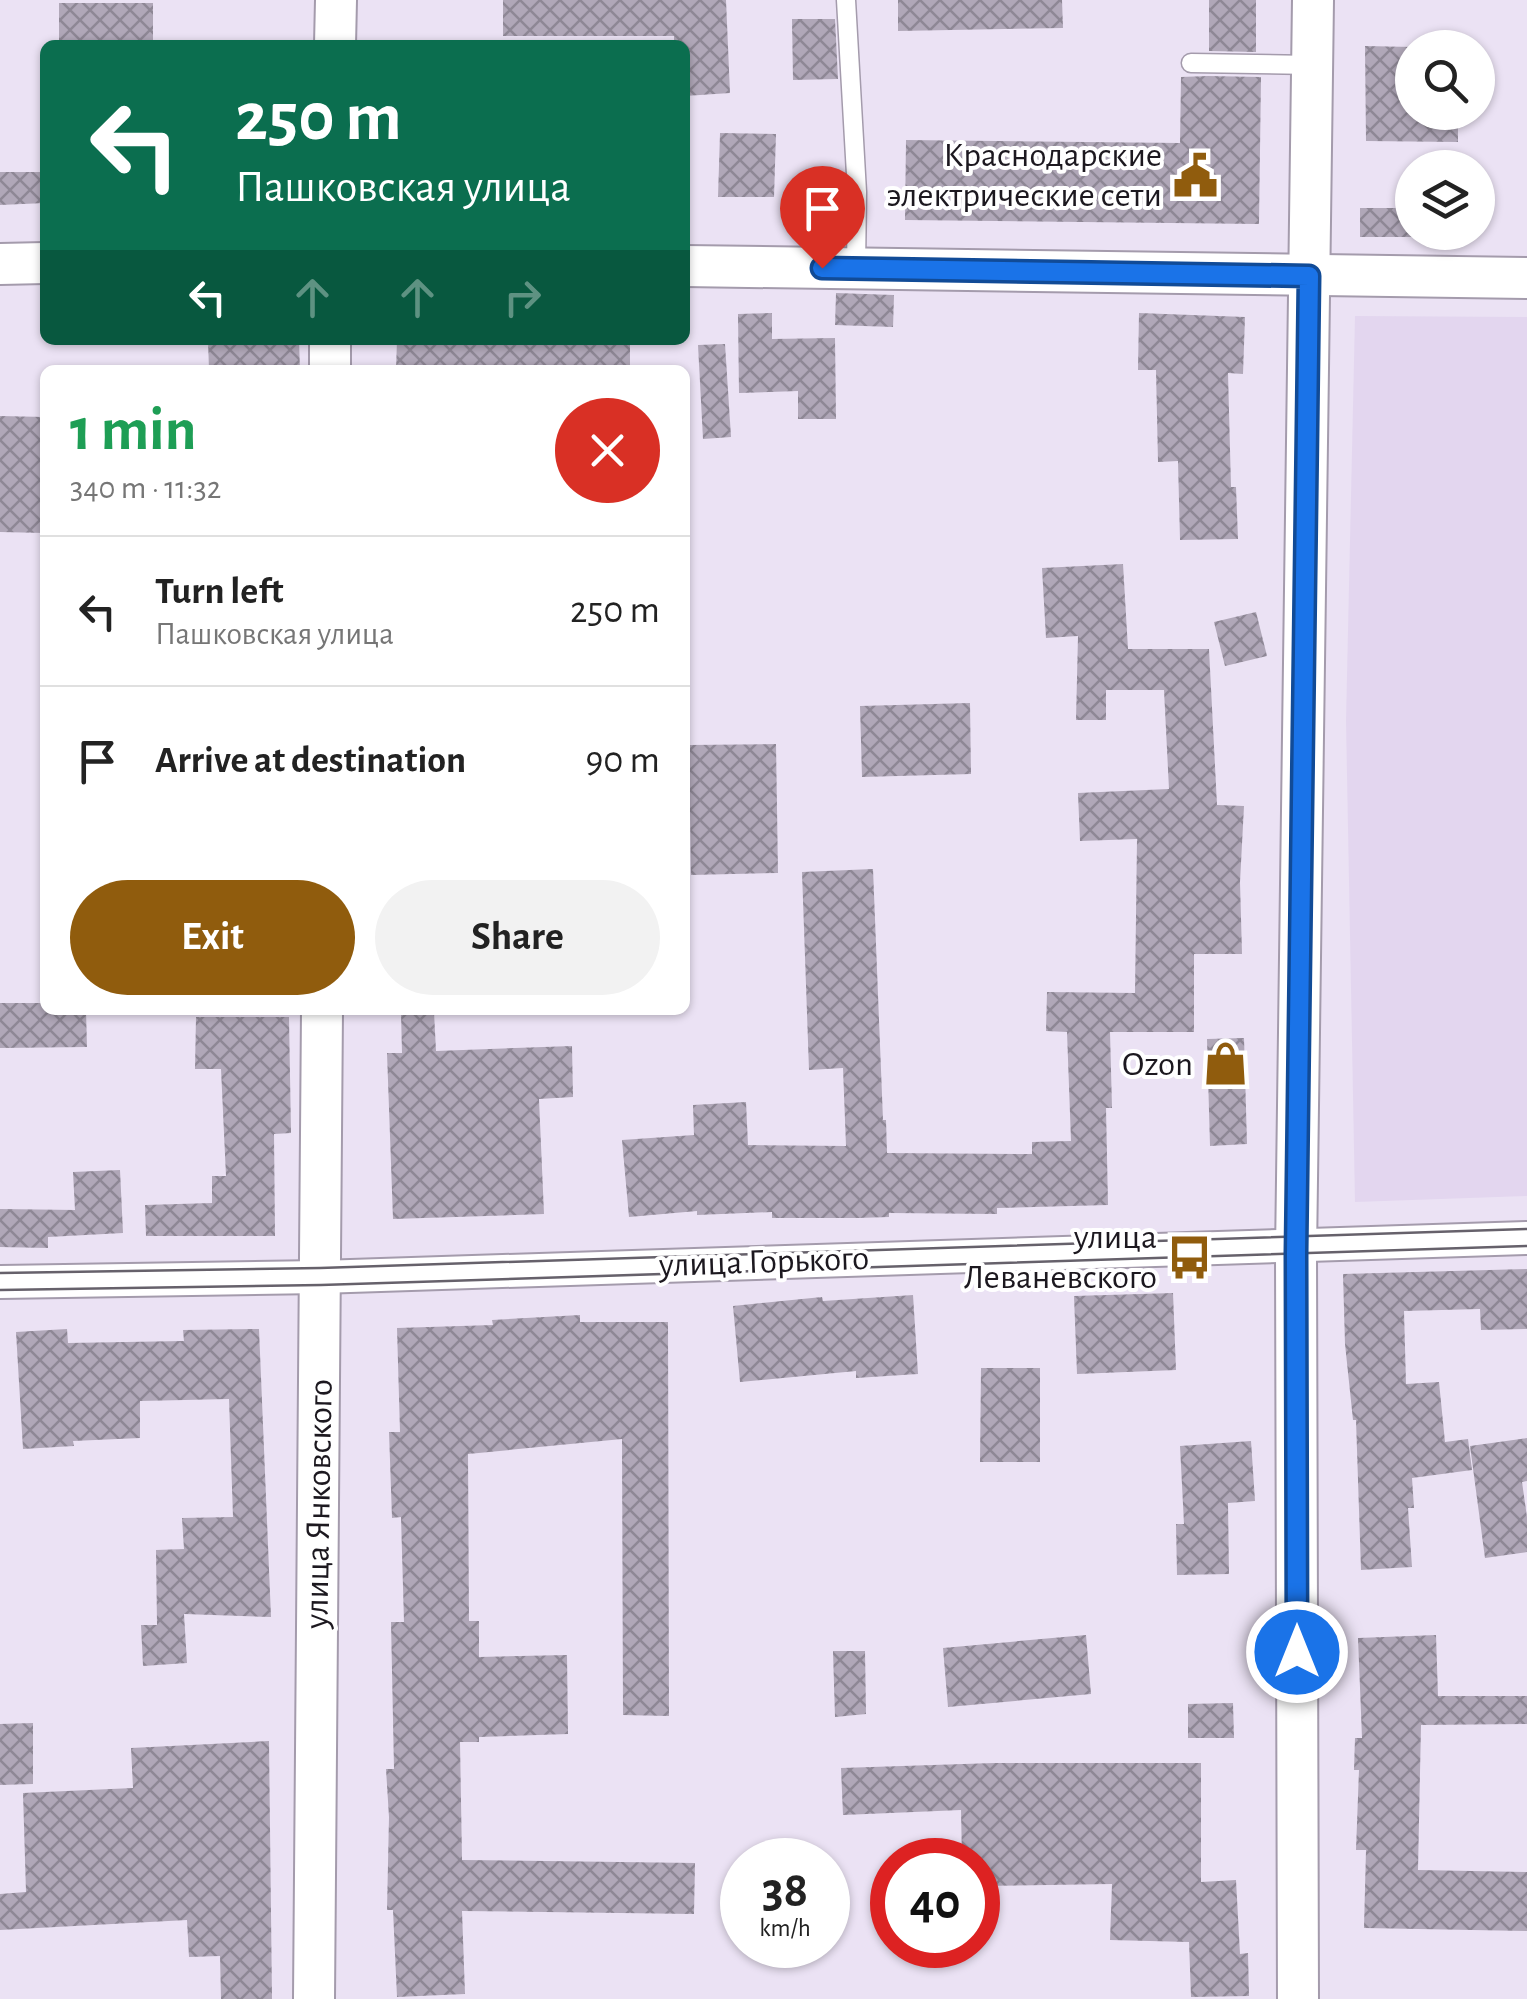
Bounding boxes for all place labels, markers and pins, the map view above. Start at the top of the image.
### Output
place label: Краснодарские электрические сети [886,138,1162,213]
public building icon: Краснодарские электрические сети [1171,151,1219,199]
pin [780,166,865,269]
shop icon: Ozon [1202,1040,1250,1088]
place label: Ozon [1122,1047,1193,1082]
place label: улица Леваневского [964,1220,1157,1295]
bus stop icon: улица Леваневского [1166,1233,1214,1281]

